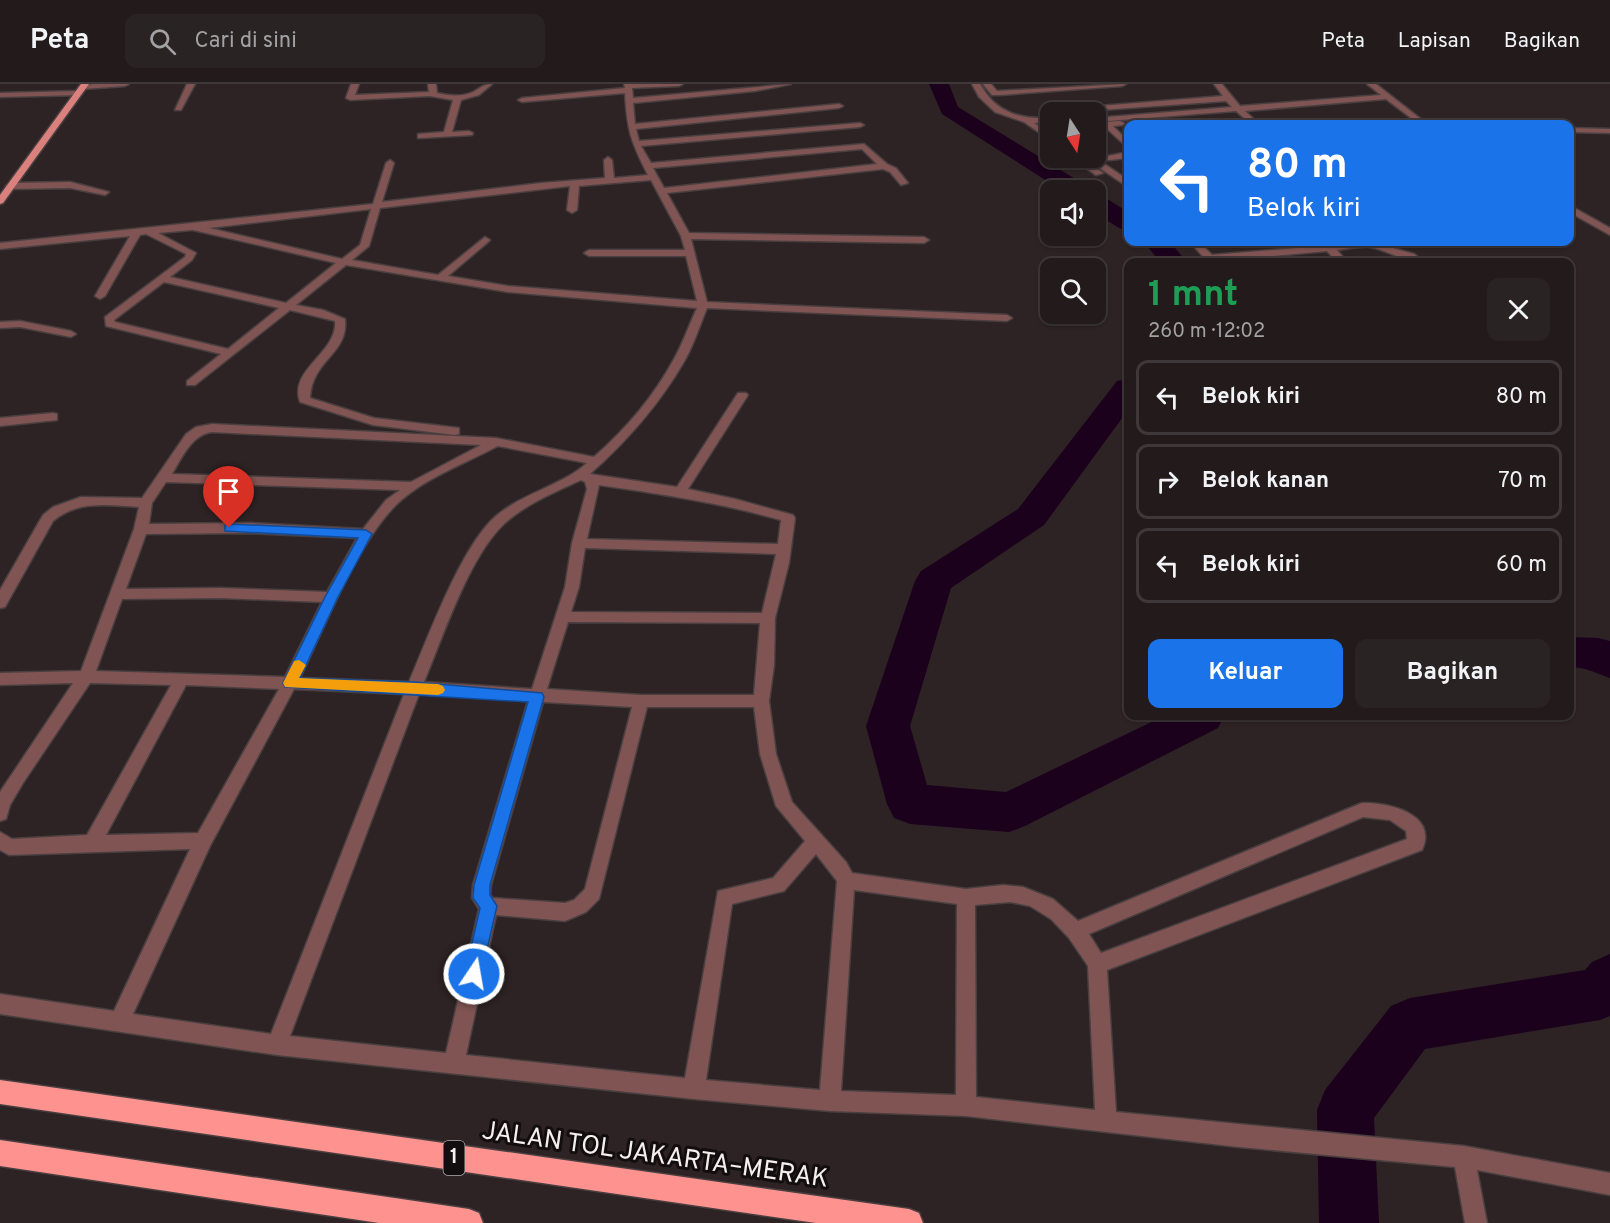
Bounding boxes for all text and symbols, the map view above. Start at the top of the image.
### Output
search box [125,14,545,68]
text: Peta [30,23,89,59]
icon: search [146,25,179,58]
text: Cari di sini [194,28,297,55]
text: Peta [1322,28,1365,55]
text: Lapisan [1398,28,1471,55]
text: Bagikan [1504,28,1580,55]
north arrow [1040,102,1106,168]
map controls [1040,102,1106,324]
text: 80 m [1247,140,1348,193]
icon: left [1148,144,1226,222]
button: sound [1040,180,1106,246]
text: Belok kiri [1247,192,1361,226]
button: search [1040,258,1106,324]
text: 1 mnt [1148,273,1238,319]
button: close [1487,278,1550,341]
text: 260 m · 12:02 [1148,319,1265,345]
icon: left [1151,381,1184,414]
text: Belok kiri [1202,384,1300,411]
text: 80 m [1496,384,1547,411]
icon: right [1151,465,1184,498]
pin [203,466,254,528]
text: Belok kanan [1202,468,1329,495]
text: 70 m [1498,468,1547,495]
icon: arrive [212,475,245,508]
icon: left [1151,549,1184,582]
text: Belok kiri [1202,552,1300,579]
text: 60 m [1496,552,1547,579]
button: Keluar [1148,639,1343,708]
button: Bagikan [1355,639,1550,708]
position arrow [442,942,506,1006]
street label: JALAN TOL JAKARTA–MERAK [480,1115,830,1197]
road number: 1 [444,1141,464,1175]

